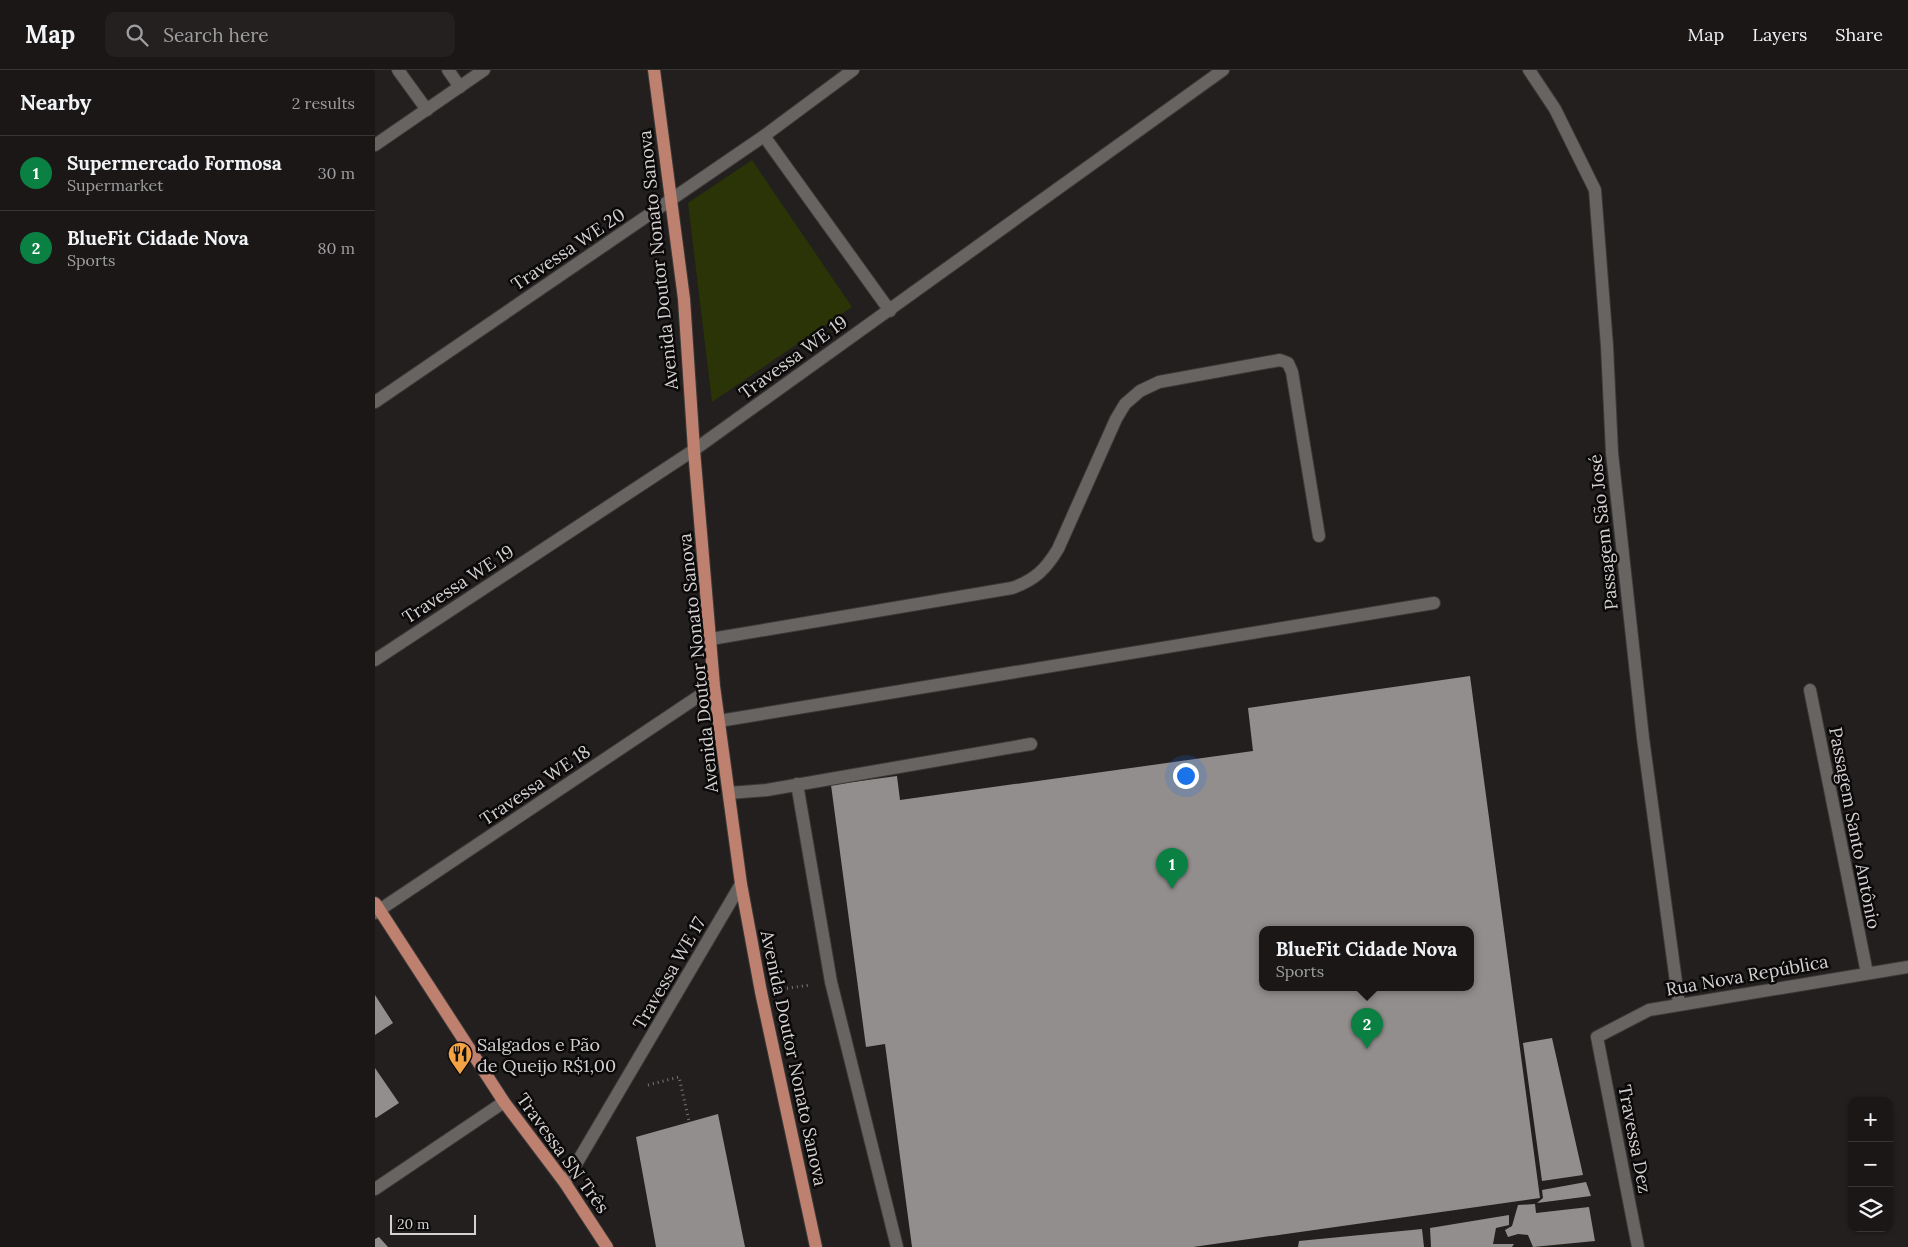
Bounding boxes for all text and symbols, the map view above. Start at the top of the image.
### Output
search box [105,12,455,57]
text: Map [25,19,75,50]
icon: search [123,21,151,49]
text: Search here [163,23,269,47]
text: Map [1688,23,1724,46]
text: Layers [1752,23,1807,46]
text: Share [1835,23,1883,46]
text: Nearby [20,89,91,116]
text: 2 results [292,93,355,113]
street label: Avenida Doutor Nonato Sanova [633,129,683,392]
text: Supermercado Formosa [67,151,282,175]
text: 1 [33,163,39,183]
text: 30 m [318,163,355,183]
text: Supermarket [67,175,163,195]
street label: Travessa WE 20 [507,203,629,295]
text: BlueFit Cidade Nova [67,226,249,250]
text: 2 [32,238,40,258]
text: 80 m [318,238,355,258]
text: Sports [67,250,116,270]
street label: Travessa WE 19 [734,310,852,404]
street label: Passagem São José [1583,453,1623,611]
street label: Avenida Doutor Nonato Sanova [673,532,723,795]
street label: Travessa WE 19 [398,539,518,629]
street label: Passagem Santo Antônio [1824,725,1886,931]
street label: Travessa WE 18 [476,740,594,830]
your location [1173,763,1199,789]
pin: 1 [1156,848,1188,889]
street label: Travessa WE 17 [628,913,710,1033]
popup [1259,926,1474,991]
street label: Avenida Doutor Nonato Sanova [755,927,832,1188]
text: BlueFit Cidade Nova [1276,937,1457,961]
street label: Rua Nova República [1664,949,1830,1001]
text: Sports [1276,961,1324,981]
pin: 2 [1351,1008,1383,1049]
place label: Salgados e Pão de Queijo R$1,00 [477,1033,616,1077]
restaurant icon: Salgados e Pão de Queijo R$1,00 [447,1041,473,1075]
street label: Travessa Dez [1613,1083,1657,1195]
street label: Travessa SN Três [512,1088,614,1218]
map controls [1848,1097,1893,1232]
button: + [1848,1097,1893,1142]
button: − [1848,1142,1893,1187]
button: layers [1848,1187,1893,1232]
scale bar [390,1212,476,1235]
text: 20 m [397,1215,429,1233]

